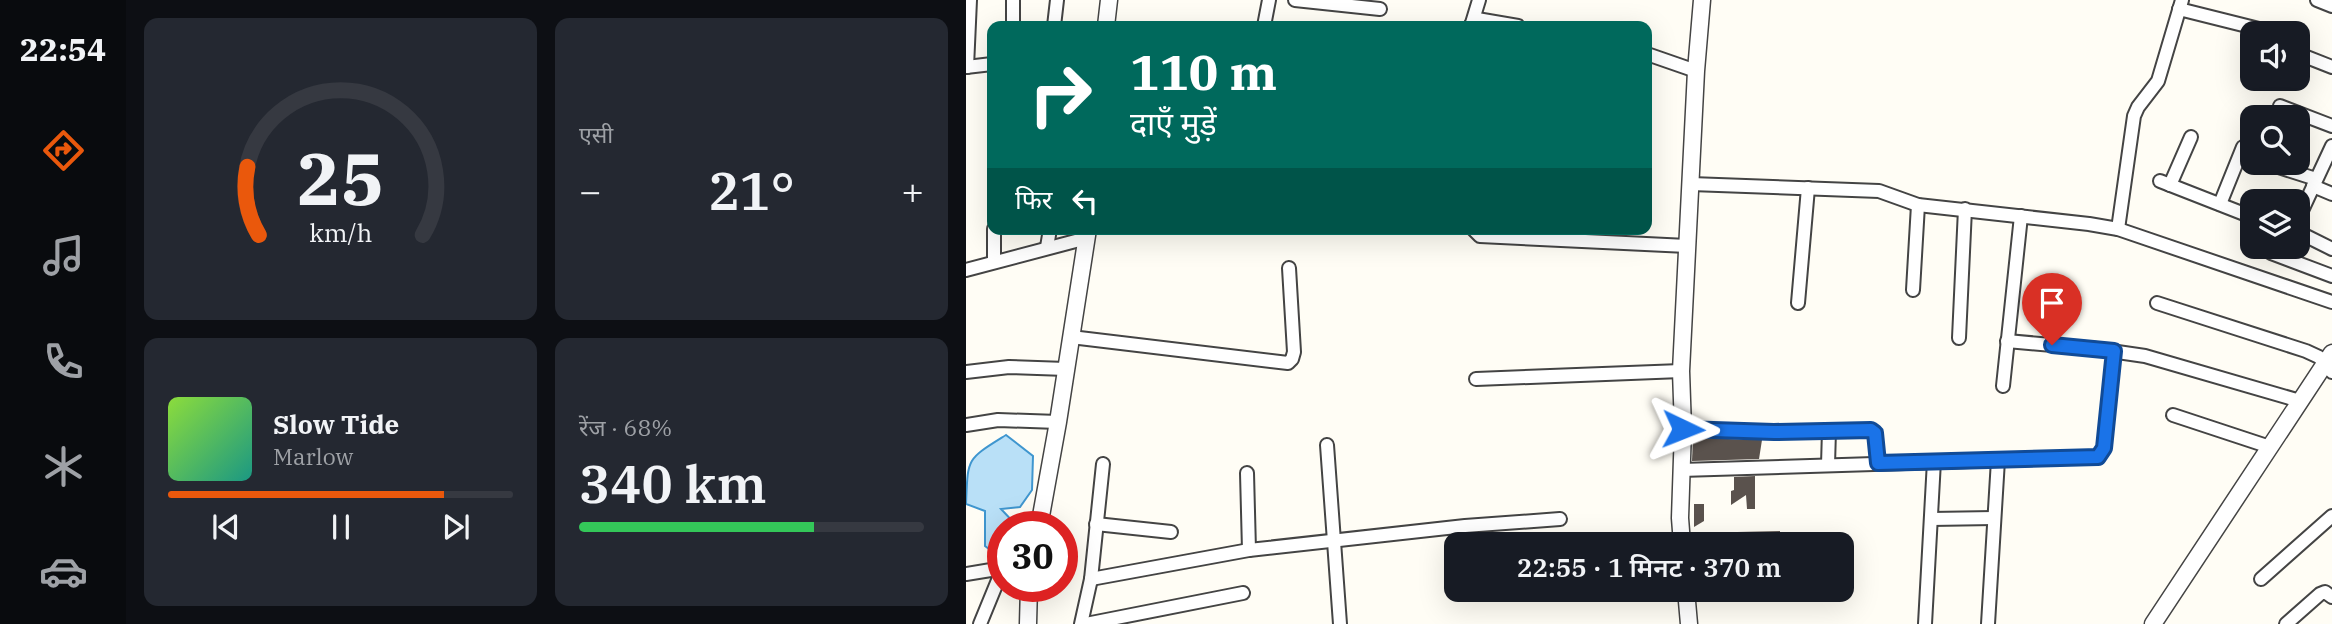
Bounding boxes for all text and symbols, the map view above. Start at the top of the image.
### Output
map controls [2240,21,2310,259]
button: sound [2240,21,2310,91]
text: 22:54 [20,28,106,70]
text: 110 m [1130,40,1277,103]
icon: right [1015,49,1106,140]
text: दाएँ मुड़ें [1130,102,1217,144]
button: search [2240,105,2310,175]
text: एसी [579,119,613,149]
icon: directions [39,126,88,175]
text: 25 [297,130,384,225]
text: 21° [708,157,795,224]
text: − [579,166,602,215]
text: + [901,166,924,215]
text: फिर [1015,182,1052,216]
icon: left [1066,182,1104,220]
button: layers [2240,189,2310,259]
text: km/h [309,216,372,249]
icon: music [39,231,88,280]
pin [2022,273,2082,345]
icon: arrive [2033,284,2071,322]
icon: phone [39,337,88,386]
position arrow [1646,392,1720,466]
text: Slow Tide [273,407,399,441]
text: रेंज · 68% [579,412,672,442]
text: Marlow [273,441,353,471]
icon: climate [39,442,88,491]
text: 340 km [579,450,767,517]
icon: previous [207,508,245,546]
icon: pause [322,508,360,546]
icon: next [437,508,475,546]
speed limit sign: 30 [987,511,1078,602]
icon: car [39,547,88,596]
text: 22:55 · 1 मिनट · 370 m [1517,550,1781,584]

